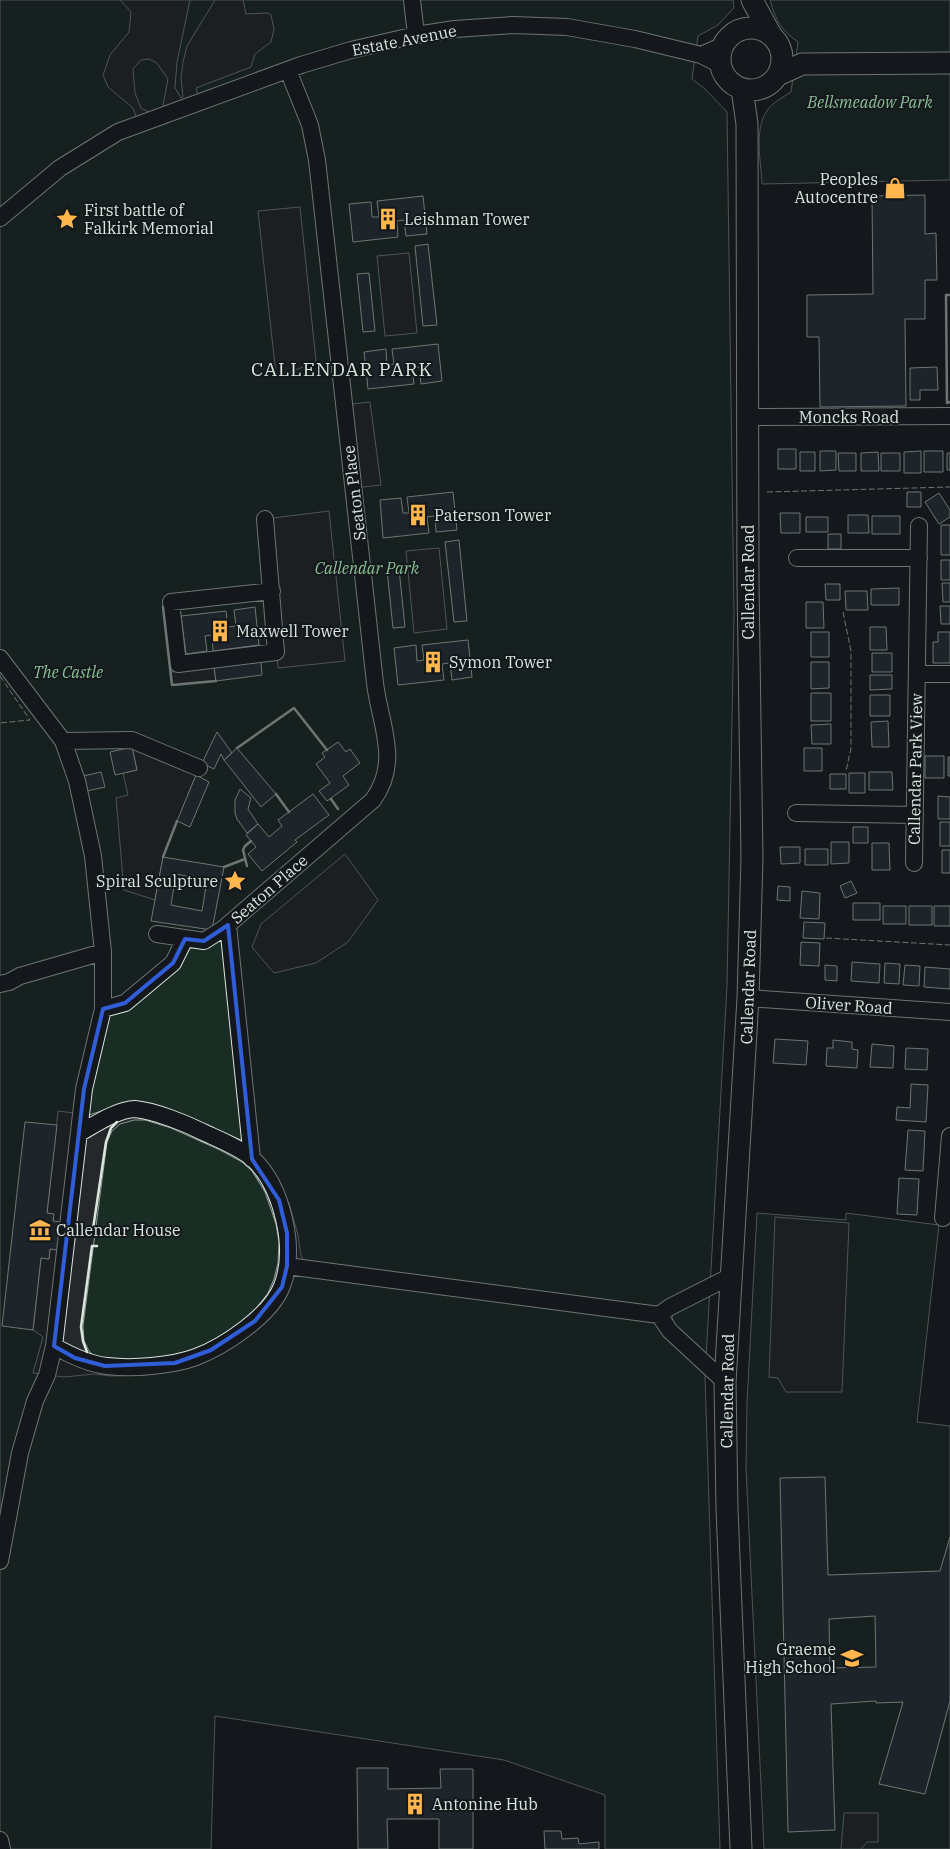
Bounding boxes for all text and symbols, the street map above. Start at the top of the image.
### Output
street label: Estate Avenue [350,20,458,60]
park label: Bellsmeadow Park [806,92,933,112]
place label: Peoples Autocentre [794,169,878,207]
shop icon: Peoples Autocentre [882,175,908,201]
place label: First battle of Falkirk Memorial [84,200,214,238]
place icon: First battle of Falkirk Memorial [54,206,80,232]
building icon: Leishman Tower [375,206,401,232]
place label: Leishman Tower [404,209,529,229]
district label: CALLENDAR PARK [251,357,433,381]
street label: Moncks Road [799,407,900,427]
street label: Seaton Place [338,444,370,542]
building icon: Paterson Tower [405,502,431,528]
place label: Paterson Tower [434,505,551,525]
street label: Callendar Road [738,524,758,639]
park label: Callendar Park [315,558,420,578]
building icon: Maxwell Tower [207,618,233,644]
place label: Maxwell Tower [236,621,348,641]
building icon: Symon Tower [420,649,446,675]
place label: Symon Tower [449,652,552,672]
park label: The Castle [33,662,103,682]
street label: Callendar Park View [904,692,926,845]
street label: Seaton Place [226,850,312,928]
place icon: Spiral Sculpture [222,868,248,894]
place label: Spiral Sculpture [96,871,218,891]
street label: Callendar Road [736,929,760,1045]
street label: Oliver Road [805,992,893,1018]
museum icon: Callendar House [27,1217,53,1243]
place label: Callendar House [56,1220,181,1240]
street label: Callendar Road [716,1333,738,1449]
place label: Graeme High School [745,1639,836,1677]
school or university icon: Graeme High School [839,1645,865,1671]
building icon: Antonine Hub [402,1791,428,1817]
place label: Antonine Hub [432,1794,538,1814]

